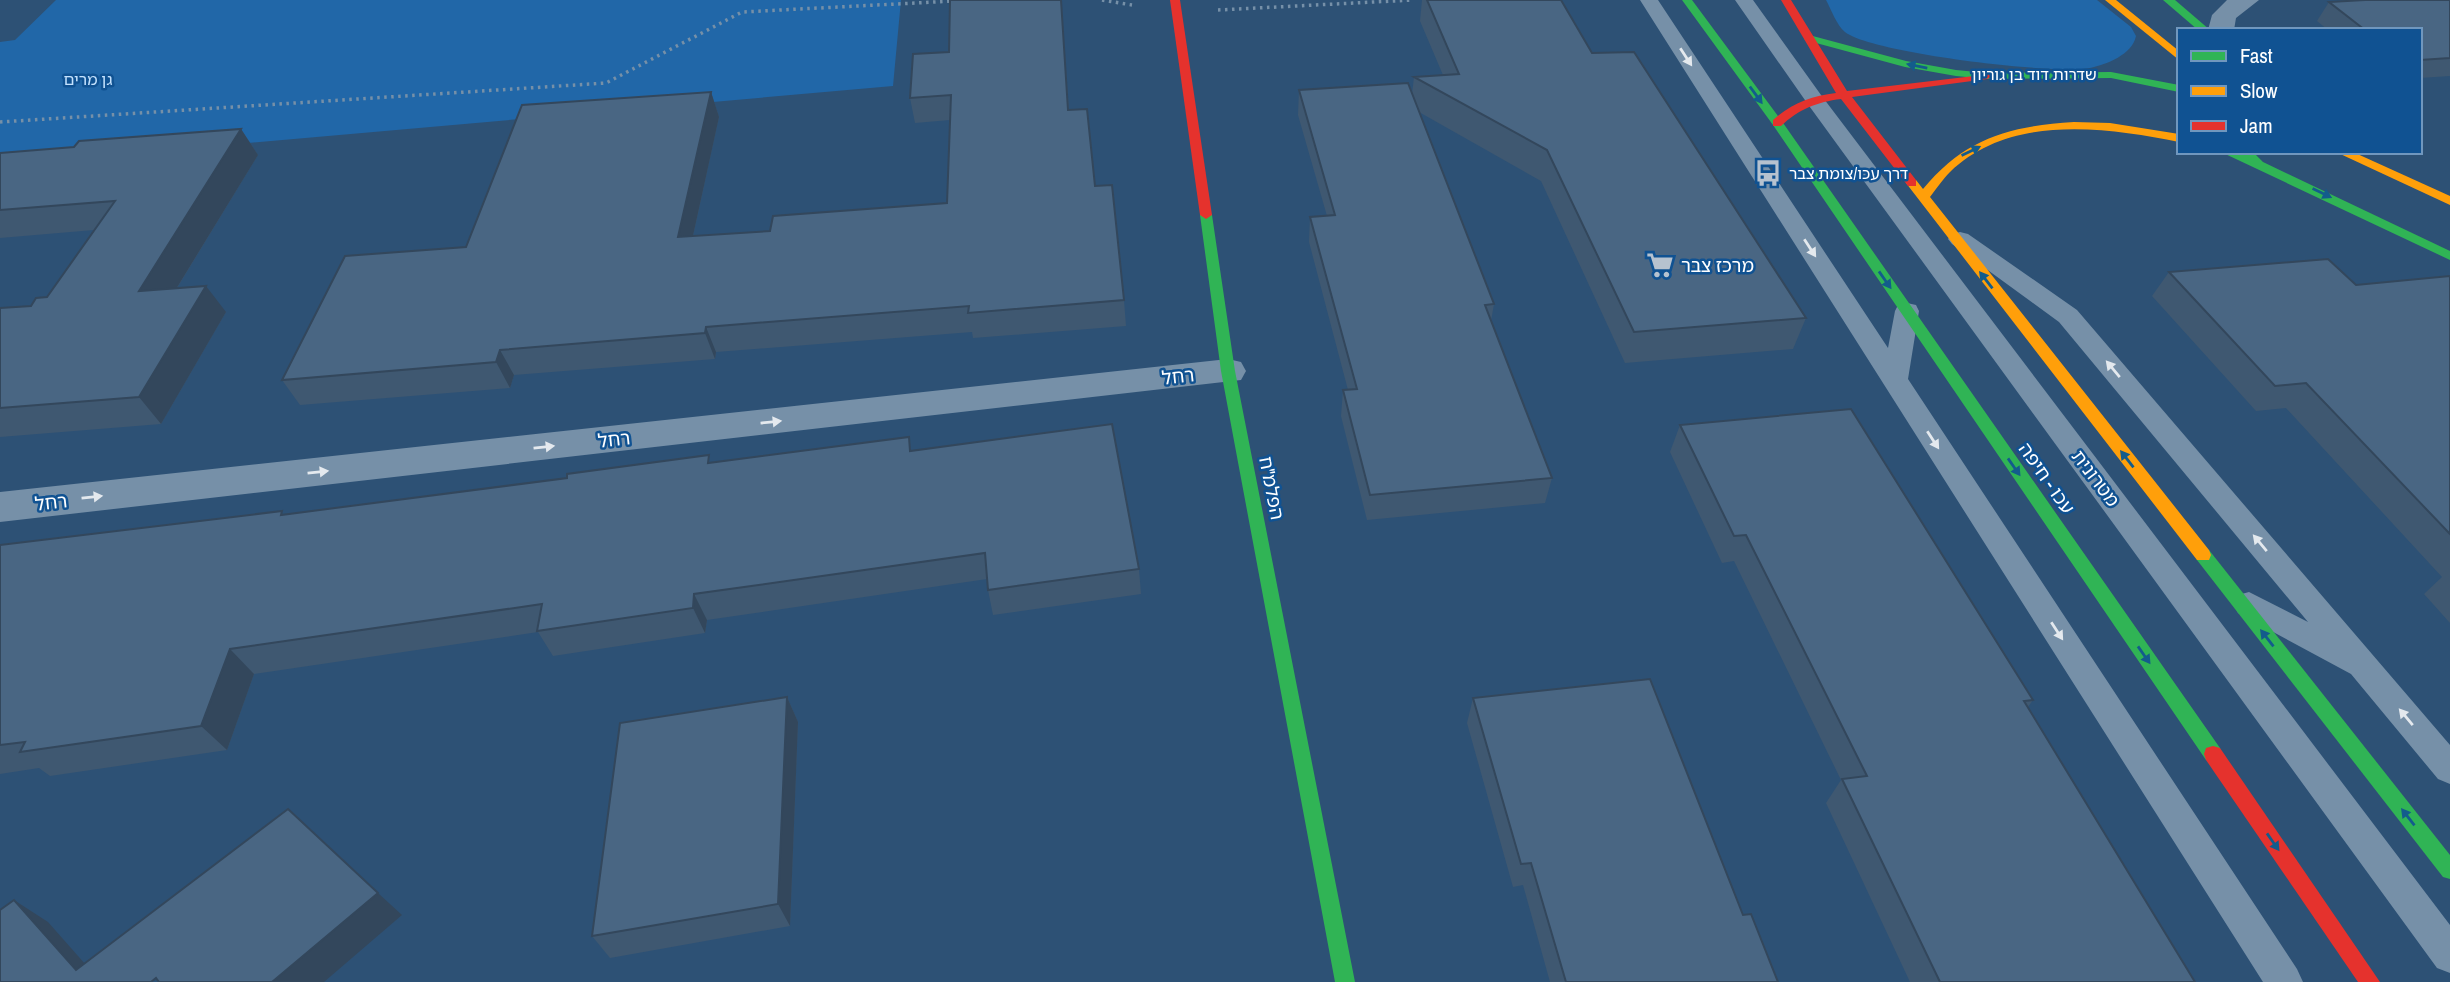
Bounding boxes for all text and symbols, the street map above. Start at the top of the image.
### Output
legend [2177,28,2422,154]
text: Fast [2240,41,2273,70]
one-way arrow [1680,48,1693,67]
one-way arrow [1906,60,1928,71]
street label: שדרות דוד בן גוריון [1971,63,2097,85]
park label: גן מרים [63,68,113,90]
text: Slow [2240,76,2278,105]
one-way arrow [1749,86,1763,104]
text: Jam [2240,111,2273,140]
one-way arrow [1961,145,1981,157]
bus stop icon: דרך עכו/צומת צבר [1753,158,1783,188]
place label: דרך עכו/צומת צבר [1789,162,1909,184]
one-way arrow [2312,187,2332,199]
one-way arrow [1803,239,1816,258]
supermarket icon: מרכז צבר [1645,250,1675,280]
place label: מרכז צבר [1681,252,1754,278]
one-way arrow [1878,271,1892,289]
one-way arrow [1979,271,1994,289]
one-way arrow [2105,360,2121,378]
street label: רחל [1161,361,1195,391]
one-way arrow [760,416,782,427]
street label: רחל [597,424,631,454]
one-way arrow [1927,430,1940,449]
street label: עכו - חיפה [2013,437,2081,519]
one-way arrow [534,441,556,452]
street label: מטרונית [2066,444,2126,512]
one-way arrow [2119,450,2134,468]
street label: הפלמ"ח [1253,454,1291,522]
one-way arrow [2007,458,2021,476]
one-way arrow [307,466,329,477]
street label: רחל [34,487,68,517]
one-way arrow [81,491,103,502]
one-way arrow [2252,534,2268,552]
one-way arrow [2050,621,2063,640]
one-way arrow [2260,629,2275,647]
one-way arrow [2137,646,2151,664]
one-way arrow [2399,709,2414,726]
one-way arrow [2400,808,2415,826]
one-way arrow [2266,833,2280,851]

